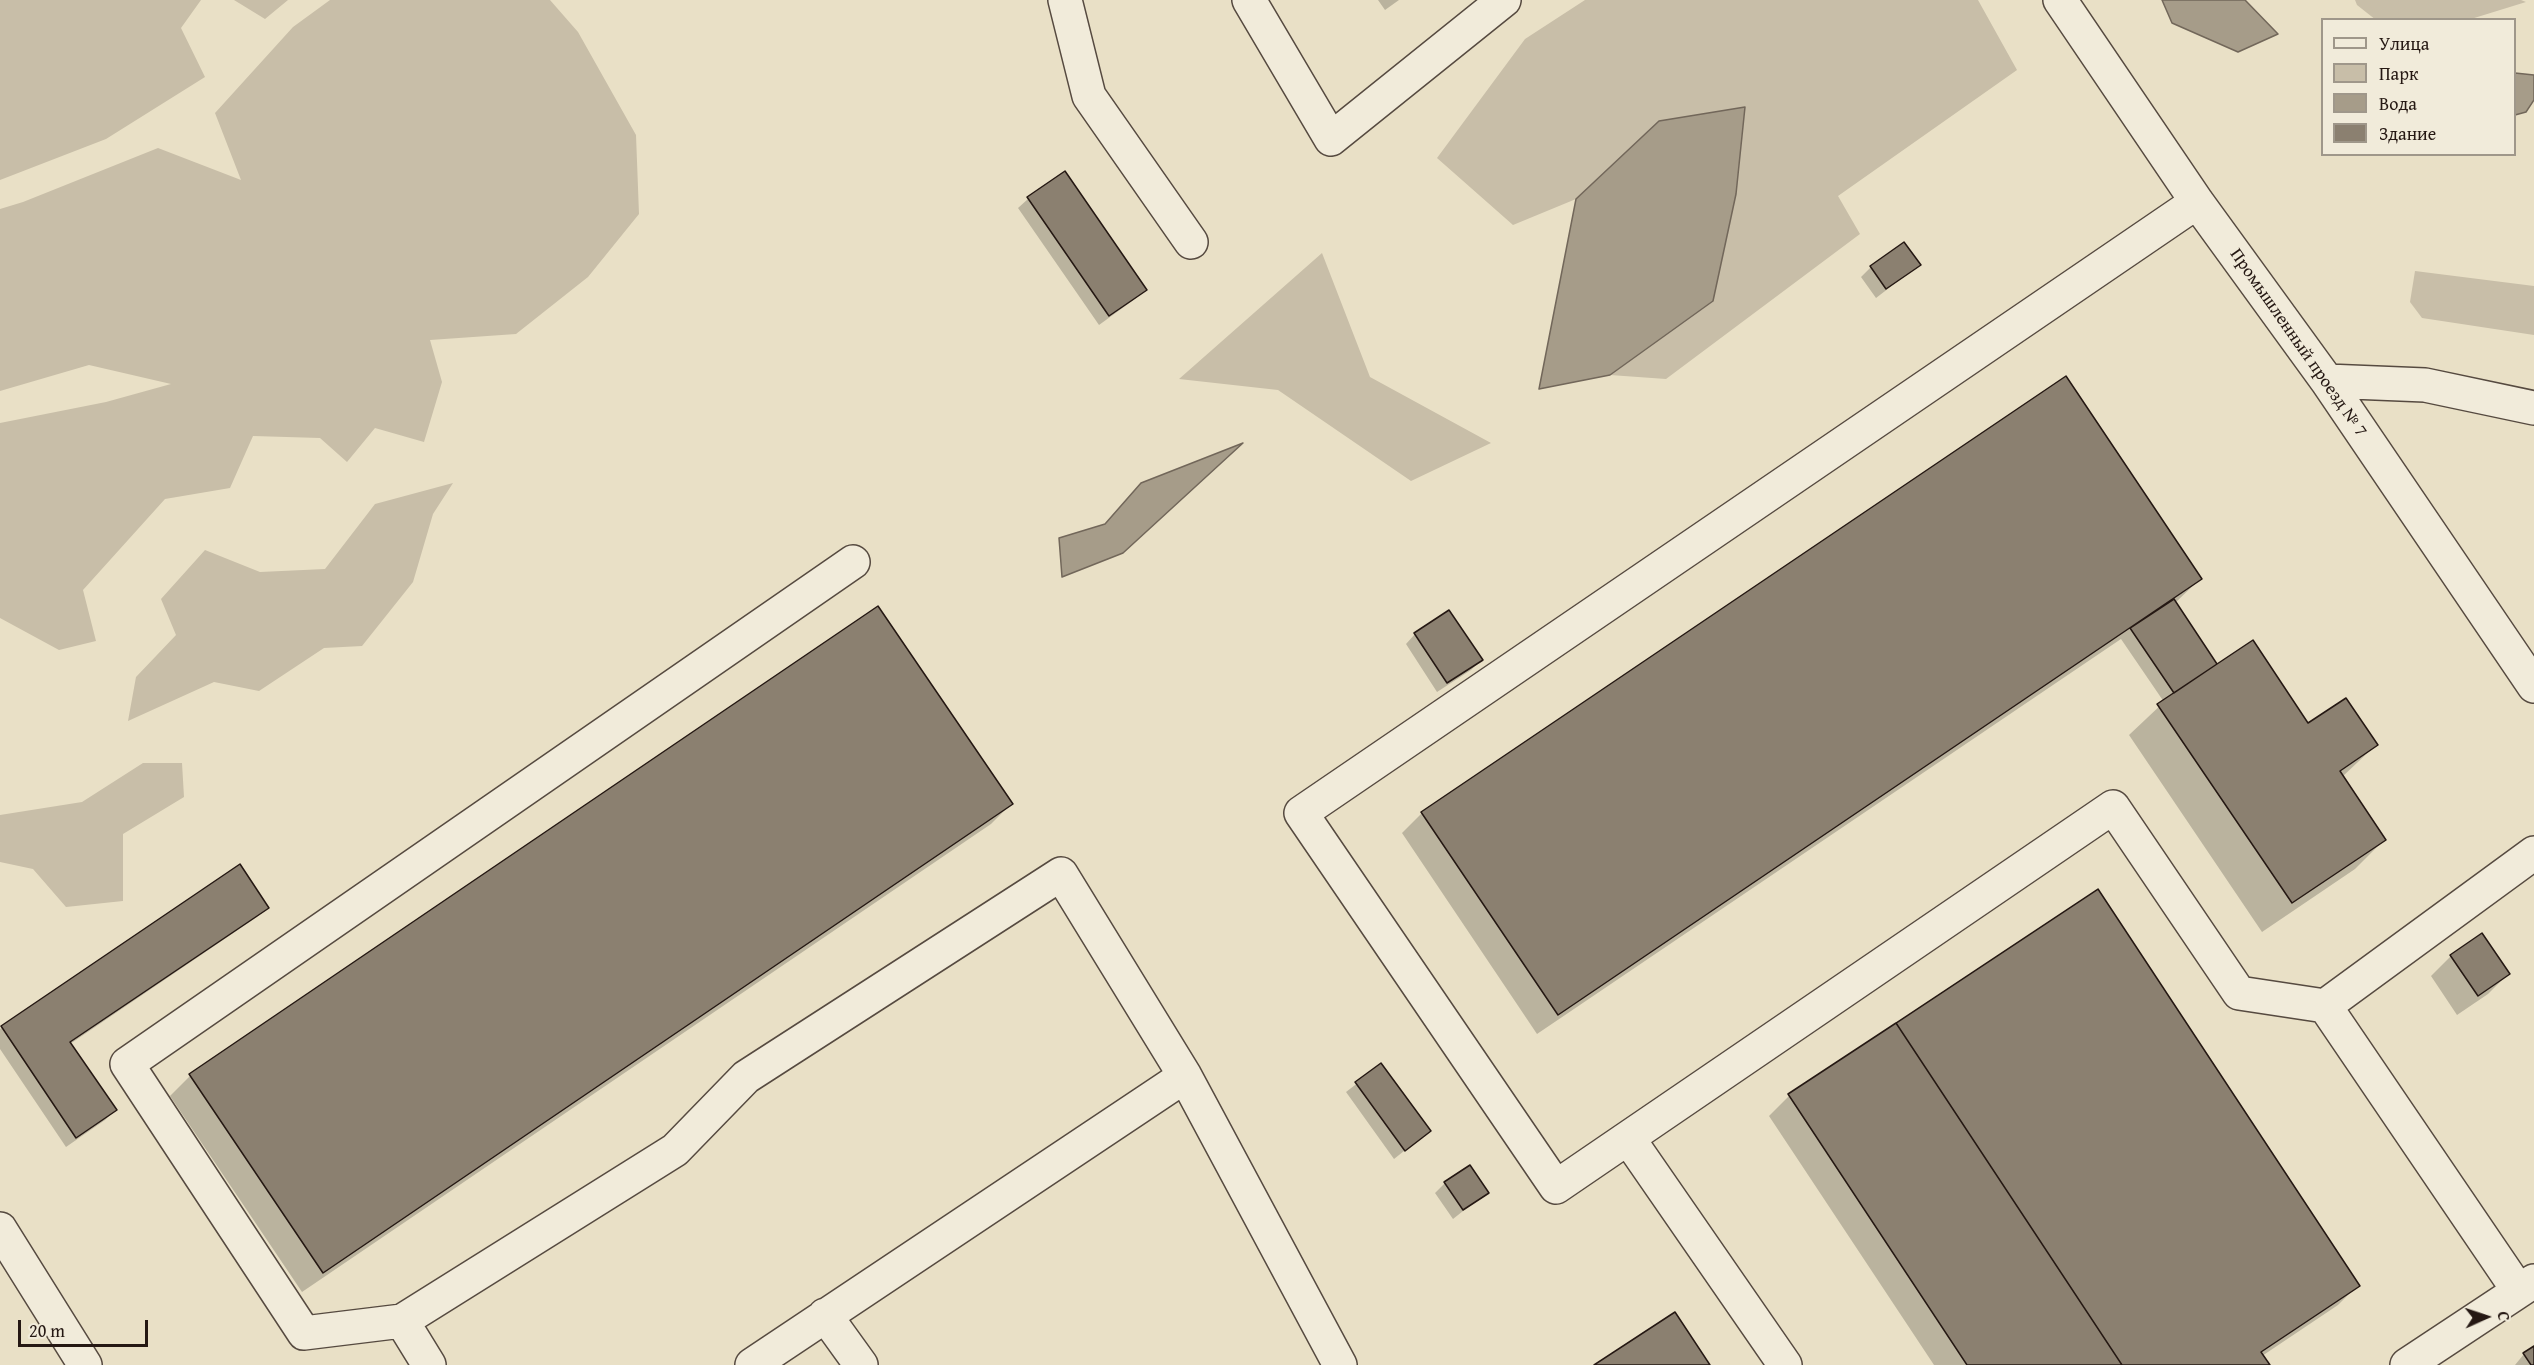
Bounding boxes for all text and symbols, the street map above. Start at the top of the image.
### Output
legend [2321,18,2516,156]
text: Улица [2379,30,2429,57]
text: Парк [2379,60,2418,87]
text: Вода [2379,90,2417,117]
text: Здание [2379,120,2436,147]
street label: Промышленный проезд № 7 [2225,245,2371,441]
north arrow [2456,1287,2516,1347]
scale bar [21,1308,152,1346]
text: С [2492,1311,2516,1321]
text: 20 m [29,1317,65,1344]

